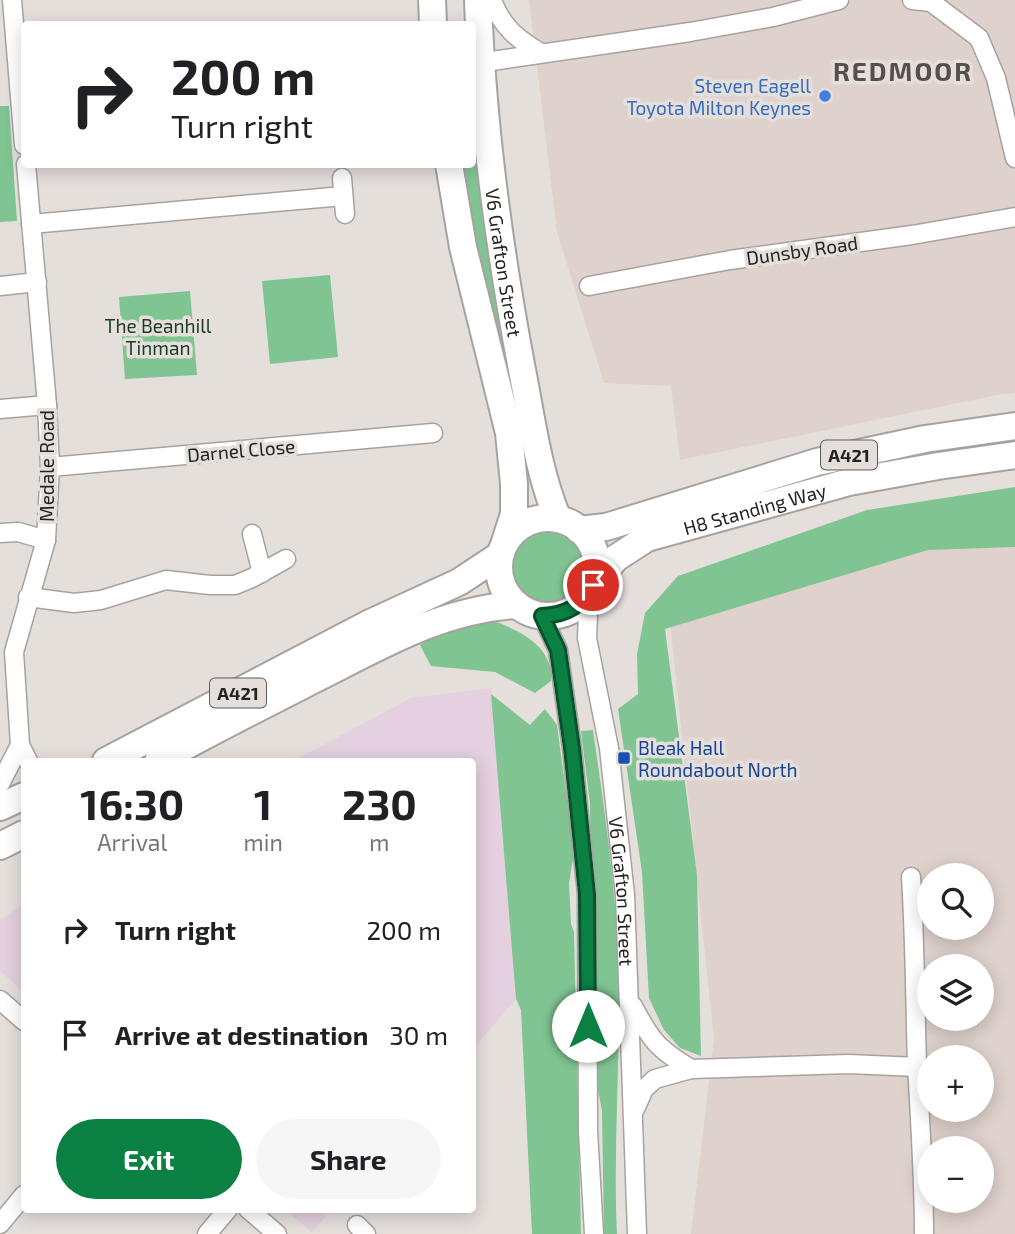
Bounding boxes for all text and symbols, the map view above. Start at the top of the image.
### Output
text: 200 m [171,46,315,105]
icon: right [56,49,147,140]
district label: REDMOOR [833,55,973,86]
place label: Steven Eagell Toyota Milton Keynes [627,74,811,119]
marker: Steven Eagell Toyota Milton Keynes [817,88,833,104]
text: Turn right [171,106,313,144]
street label: V6 Grafton Street [482,187,527,339]
street label: Dunsby Road [745,231,859,269]
park label: The Beanhill Tinman [104,314,212,359]
street label: Medale Road [35,410,58,522]
street label: Darnel Close [186,434,296,466]
road number: A421 [821,440,877,470]
street label: H8 Standing Way [681,477,829,539]
pin [563,555,623,615]
icon: arrive [574,566,612,604]
road number: A421 [210,678,266,708]
place label: Bleak Hall Roundabout North [638,736,798,781]
marker: Bleak Hall Roundabout North [616,750,632,766]
text: 16:30 [80,778,184,828]
text: 1 [254,778,272,828]
text: 230 [342,778,417,828]
street label: V6 Grafton Street [605,815,639,966]
text: Arrival [97,828,167,856]
text: min [244,828,283,856]
text: m [369,828,389,856]
map controls [917,863,994,1213]
button: search [917,863,994,940]
icon: right [56,911,94,949]
text: Turn right [115,914,236,945]
text: 200 m [366,914,441,945]
button: layers [917,954,994,1031]
position arrow [551,989,625,1063]
icon: arrive [56,1016,94,1054]
text: Arrive at destination [115,1019,368,1050]
text: 30 m [389,1019,448,1050]
button: + [917,1045,994,1122]
button: Exit [56,1119,242,1199]
button: Share [256,1119,441,1199]
button: − [917,1136,994,1213]

